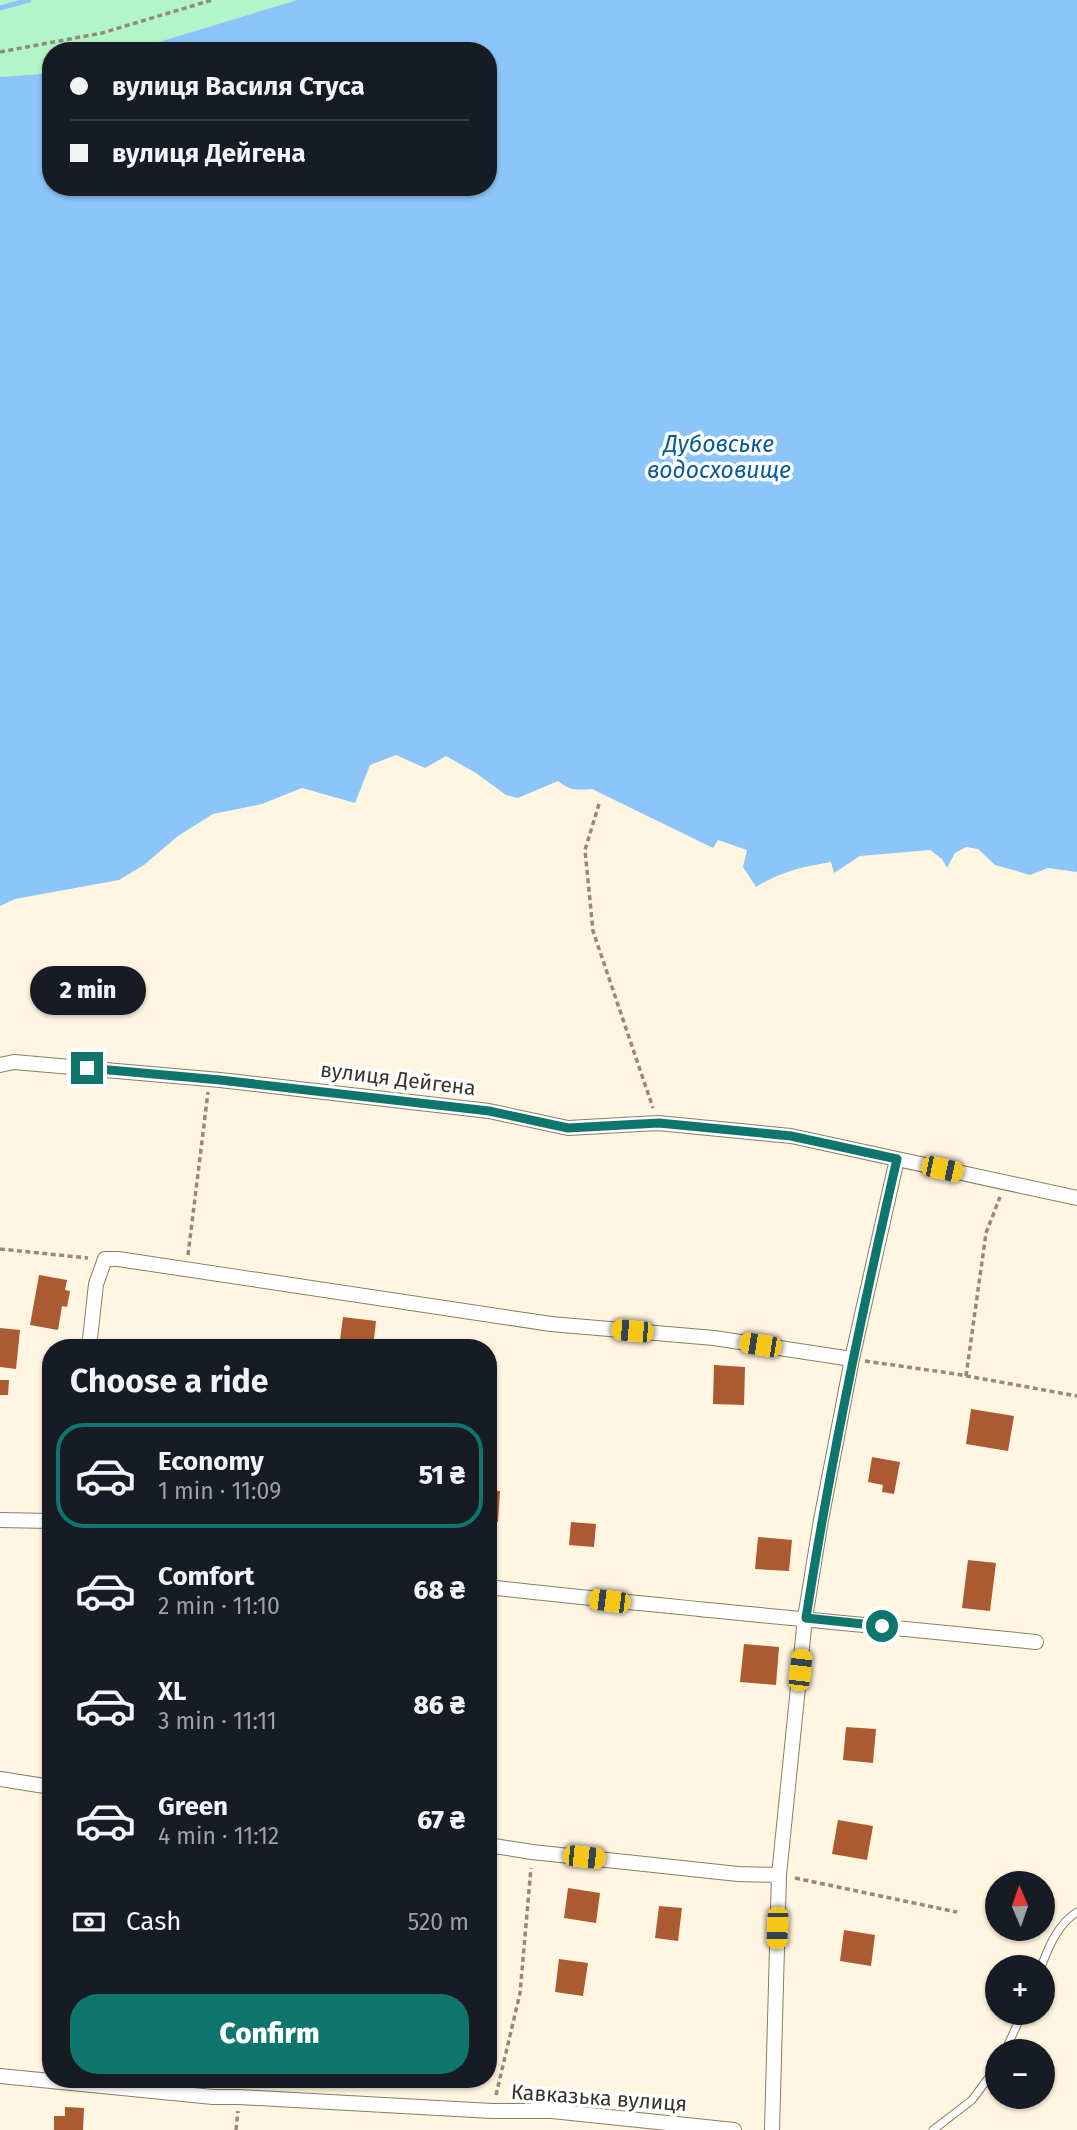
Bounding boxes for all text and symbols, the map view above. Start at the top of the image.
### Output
text: вулиця Василя Стуса [112,71,365,102]
text: вулиця Дейгена [112,138,306,169]
water label: Дубовське водосховище [647,430,791,484]
callout: 2 min [29,967,145,1016]
text: 2 min [60,976,116,1004]
route end [71,1052,103,1084]
street label: вулиця Дейгена [319,1057,477,1101]
car [920,1154,965,1184]
car [611,1319,654,1343]
car [738,1331,783,1359]
text: Choose a ride [70,1362,268,1400]
icon: car [74,1444,137,1507]
text: Economy [158,1446,264,1477]
text: 51 ₴ [419,1460,465,1491]
text: 1 min · 11:09 [158,1477,281,1505]
icon: car [74,1559,137,1622]
text: Comfort [158,1561,254,1592]
text: 68 ₴ [414,1575,465,1606]
car [587,1588,632,1614]
text: 2 min · 11:10 [158,1592,280,1620]
route start [866,1610,898,1642]
car [788,1648,813,1692]
icon: car [74,1674,137,1737]
text: XL [158,1676,186,1707]
text: 86 ₴ [414,1690,465,1721]
text: 3 min · 11:11 [158,1707,277,1735]
icon: car [74,1789,137,1852]
text: Green [158,1791,228,1822]
text: 67 ₴ [417,1805,465,1836]
text: 4 min · 11:12 [158,1822,279,1850]
car [563,1844,606,1870]
north arrow [985,1871,1055,1941]
map controls [985,1871,1055,2109]
icon: cash [70,1903,108,1941]
text: Cash [126,1906,182,1937]
car [766,1907,789,1949]
text: 520 m [408,1908,469,1936]
button: + [985,1955,1055,2025]
button: Confirm [70,1994,469,2074]
button: − [985,2039,1055,2109]
street label: Кавказька вулиця [510,2079,688,2117]

